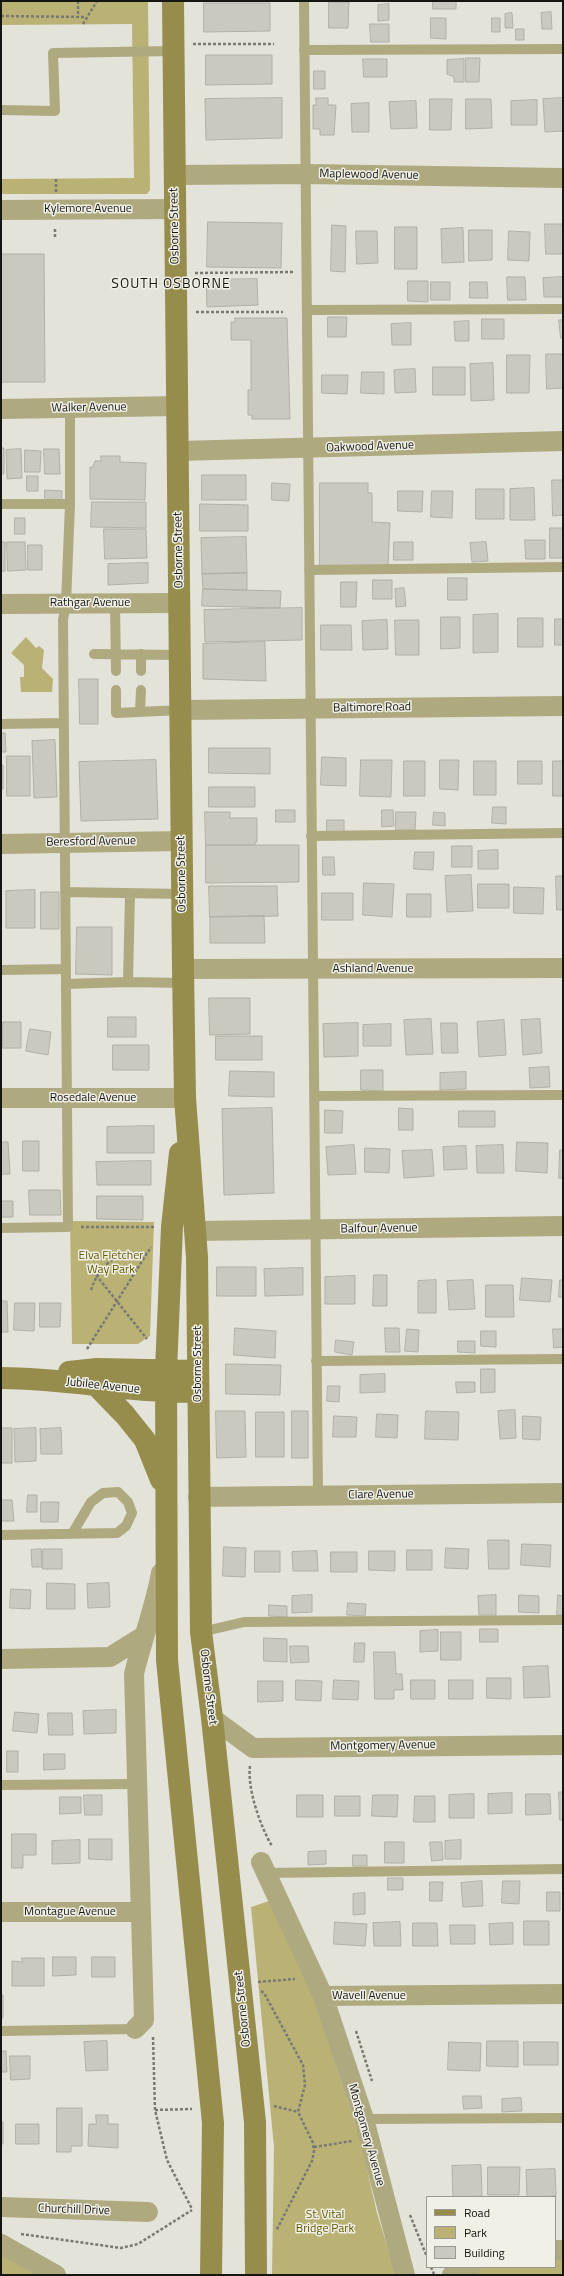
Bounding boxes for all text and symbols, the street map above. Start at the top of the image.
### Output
street label: Maplewood Avenue [319,167,419,183]
street label: Osborne Street [167,188,183,264]
street label: Kylemore Avenue [44,202,132,216]
district label: SOUTH OSBORNE [111,277,231,293]
street label: Walker Avenue [51,400,127,416]
street label: Oakwood Avenue [326,438,414,456]
street label: Osborne Street [171,512,187,588]
street label: Rathgar Avenue [50,596,130,610]
street label: Baltimore Road [333,700,411,716]
street label: Beresford Avenue [46,834,136,850]
street label: Osborne Street [174,836,190,912]
street label: Ashland Avenue [333,962,413,976]
street label: Rosedale Avenue [50,1091,136,1105]
street label: Balfour Avenue [340,1221,418,1237]
park label: Elva Fletcher Way Park [79,1249,143,1277]
street label: Osborne Street [191,1326,205,1402]
street label: Jubilee Avenue [66,1375,140,1397]
street label: Clare Avenue [348,1487,414,1503]
street label: Osborne Street [196,1648,220,1726]
street label: Montgomery Avenue [330,1738,436,1754]
street label: Montague Avenue [24,1905,116,1919]
street label: Osborne Street [232,1970,254,2048]
street label: Wavell Avenue [332,1989,406,2003]
street label: Montgomery Avenue [345,2082,387,2188]
legend [426,2196,556,2268]
street label: Churchill Drive [38,2202,110,2218]
text: Road [464,2203,490,2222]
park label: St. Vital Bridge Park [296,2208,354,2236]
text: Park [464,2223,487,2242]
text: Building [464,2243,505,2262]

